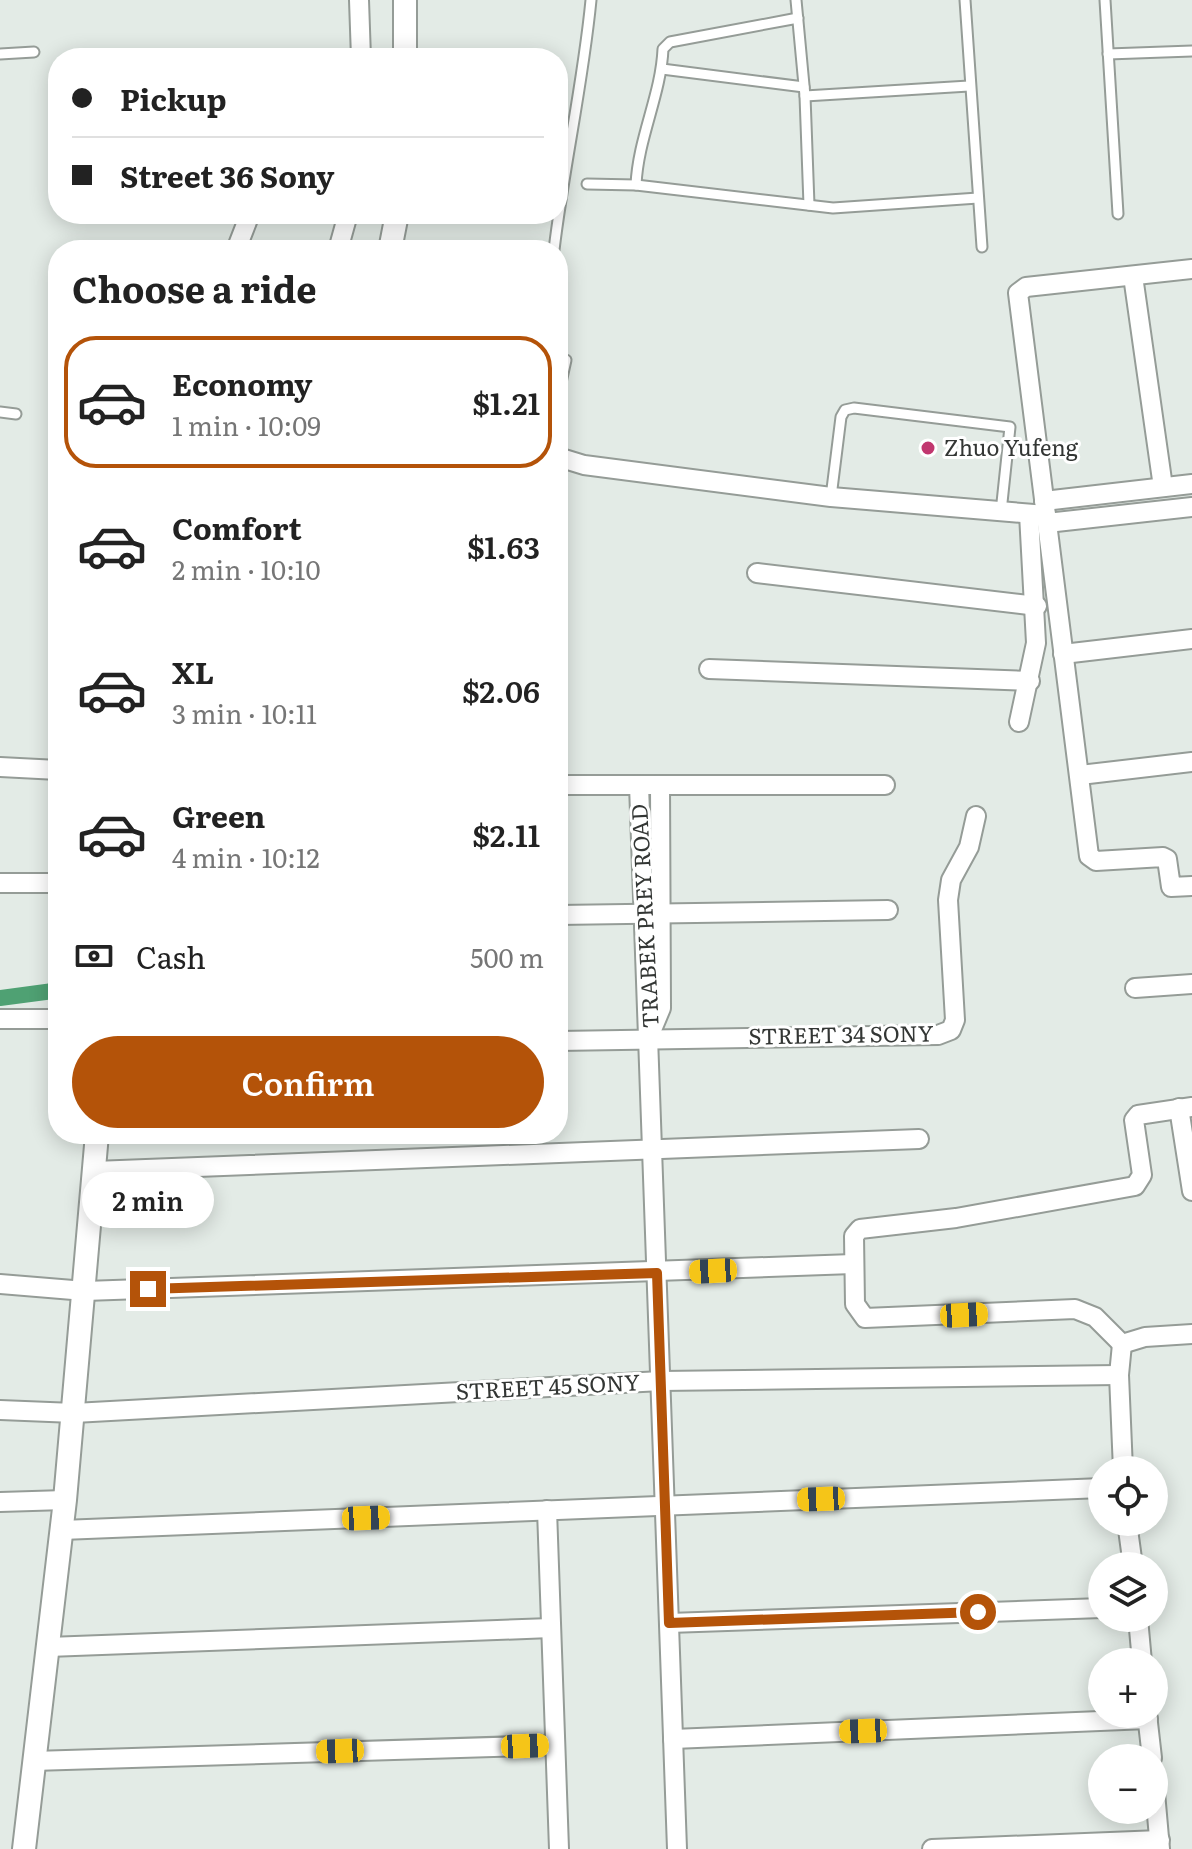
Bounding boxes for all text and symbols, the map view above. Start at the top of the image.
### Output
text: Pickup [120,76,227,120]
text: Street 36 Sony [120,153,334,197]
text: Choose a ride [72,261,317,314]
text: Economy [172,361,312,405]
icon: car [76,366,148,438]
text: $1.21 [472,380,540,424]
text: 1 min · 10:09 [172,405,321,444]
place label: Zhuo Yufeng [944,430,1079,463]
marker: Zhuo Yufeng [919,439,937,457]
text: Comfort [172,505,302,549]
icon: car [76,510,148,582]
text: $1.63 [467,524,540,568]
text: 2 min · 10:10 [172,549,320,588]
text: XL [172,649,214,693]
icon: car [76,654,148,726]
text: $2.06 [462,668,540,712]
text: 3 min · 10:11 [172,693,317,732]
text: Green [172,793,265,837]
icon: car [76,798,148,870]
street label: TRABEK PREY ROAD [621,803,666,1029]
text: $2.11 [472,812,540,856]
text: 4 min · 10:12 [172,837,320,876]
icon: cash [72,934,116,978]
text: Cash [136,934,206,978]
text: 500 m [470,937,544,976]
street label: STREET 34 SONY [748,1015,934,1052]
button: Confirm [72,1036,544,1128]
callout: 2 min [82,1173,214,1229]
text: 2 min [112,1180,184,1219]
car [688,1258,738,1284]
route end [130,1271,166,1307]
car [939,1302,989,1328]
street label: STREET 45 SONY [455,1364,641,1407]
map controls [1088,1456,1168,1824]
button: locate [1088,1456,1168,1536]
car [797,1486,845,1512]
car [342,1505,390,1531]
button: layers [1088,1552,1168,1632]
route start [960,1594,996,1630]
button: + [1088,1648,1168,1728]
car [839,1718,887,1744]
car [501,1733,549,1759]
car [316,1738,364,1764]
button: − [1088,1744,1168,1824]

